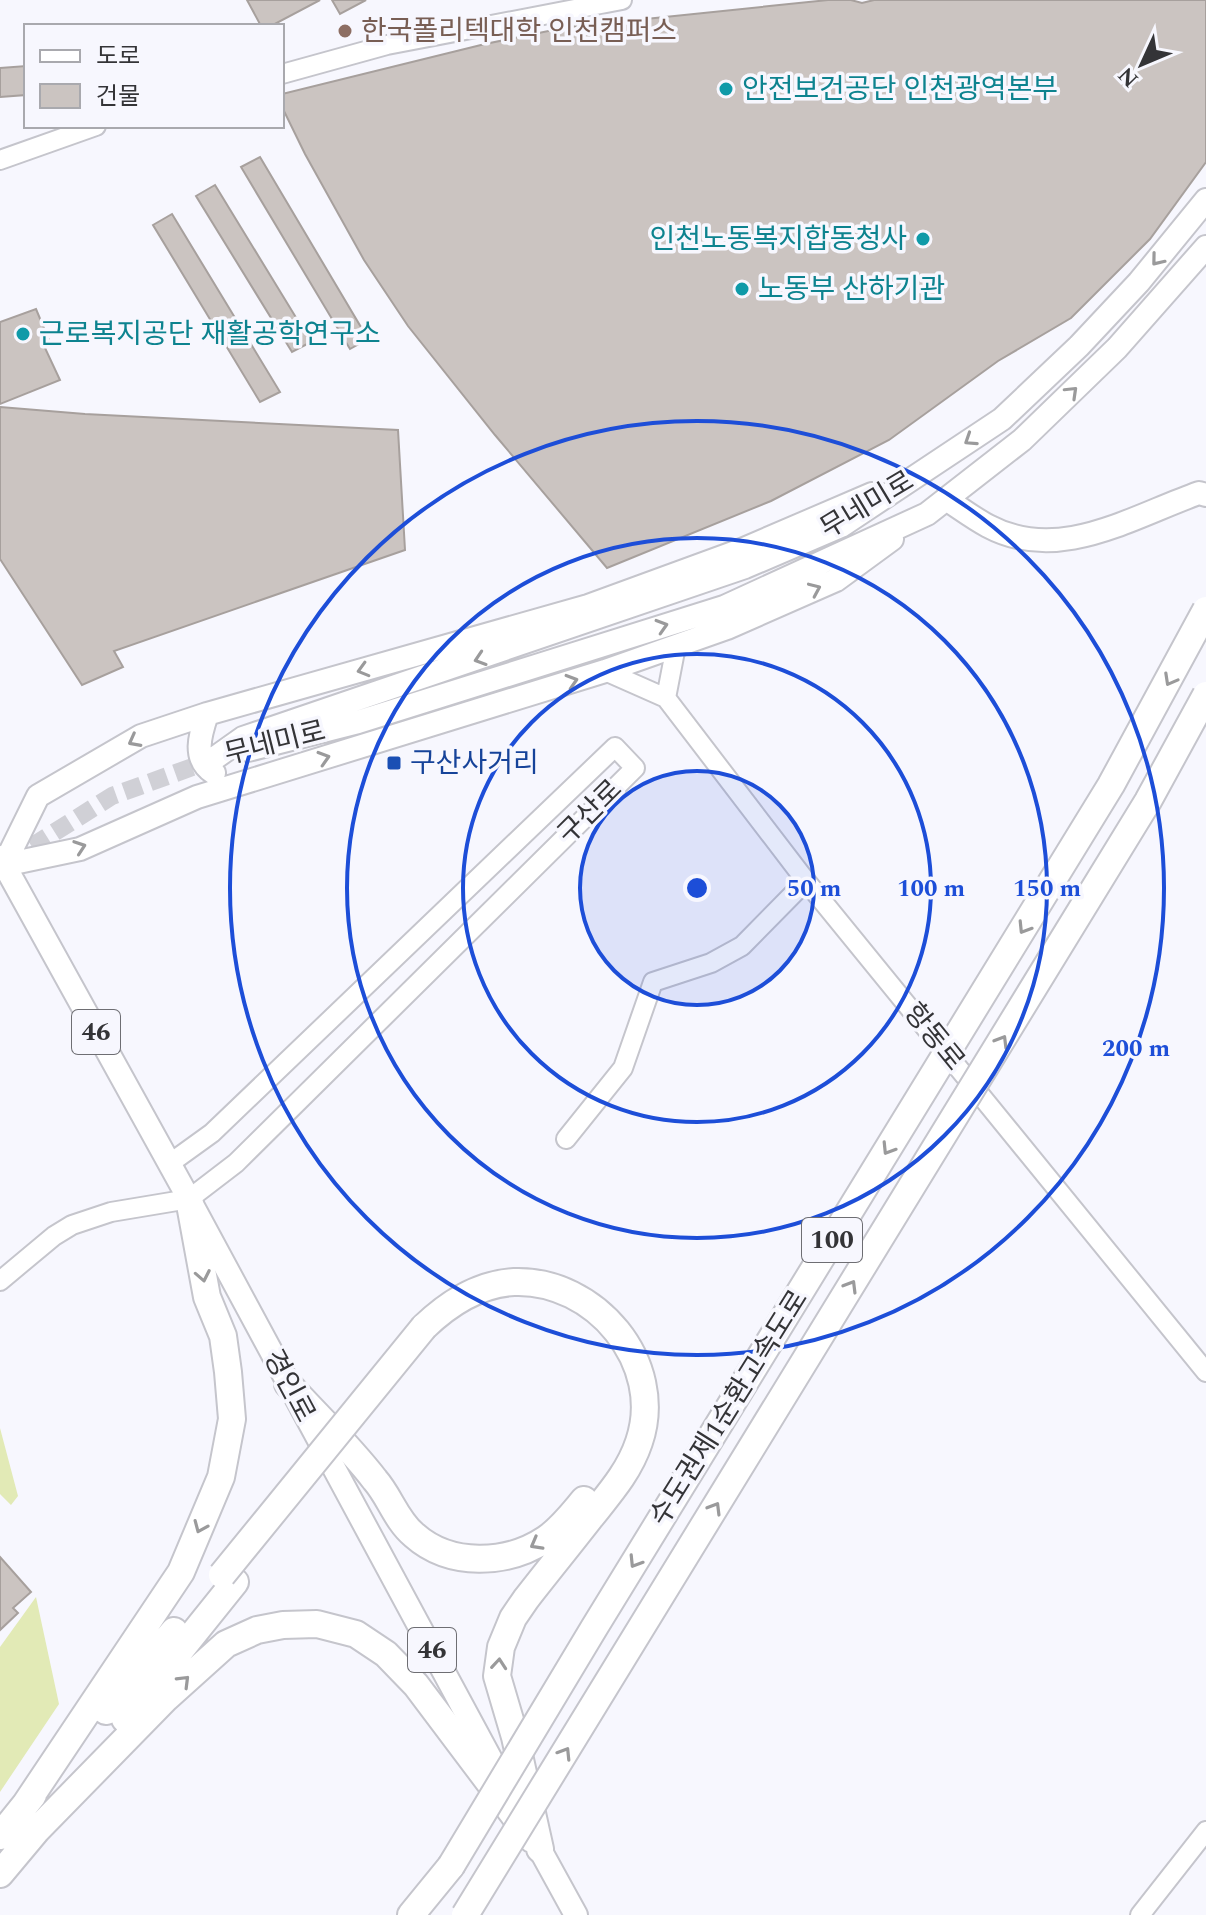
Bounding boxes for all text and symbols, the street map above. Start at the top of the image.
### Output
place label: 한국폴리텍대학 인천캠퍼스 [361,10,677,53]
marker: 한국폴리텍대학 인천캠퍼스 [336,22,354,40]
legend [24,24,284,128]
north arrow [1102,24,1182,104]
text: 도로 [96,39,140,75]
text: N [1111,59,1147,95]
place label: 안전보건공단 인천광역본부 [742,68,1058,111]
text: 건물 [96,79,140,115]
marker: 안전보건공단 인천광역본부 [717,80,735,98]
place label: 인천노동복지합동청사 [649,218,907,261]
marker: 인천노동복지합동청사 [914,230,932,248]
one-way arrow [1152,251,1167,265]
place label: 노동부 산하기관 [758,268,945,311]
marker: 노동부 산하기관 [733,280,751,298]
place label: 근로복지공단 재활공학연구소 [39,313,381,356]
marker: 근로복지공단 재활공학연구소 [14,325,32,343]
one-way arrow [1063,386,1077,401]
one-way arrow [964,430,979,445]
street label: 무네미로 [812,460,922,550]
one-way arrow [807,583,821,599]
one-way arrow [655,619,668,635]
one-way arrow [474,649,488,665]
one-way arrow [357,661,371,677]
one-way arrow [1164,671,1180,685]
one-way arrow [564,675,578,691]
street label: 무네미로 [220,710,330,776]
one-way arrow [128,731,142,746]
place label: 구산사거리 [410,742,539,785]
one-way arrow [316,752,330,768]
marker: 구산사거리 [385,754,403,772]
street label: 구산로 [547,769,633,855]
one-way arrow [72,841,86,857]
text: 50 m [787,871,842,907]
text: 100 m [897,871,965,907]
text: 150 m [1013,871,1081,907]
centre of rings [683,874,711,902]
one-way arrow [1018,919,1033,933]
street label: 항동로 [893,993,975,1081]
road number: 46 [72,1010,120,1054]
text: 200 m [1102,1031,1170,1067]
one-way arrow [992,1035,1007,1050]
one-way arrow [882,1140,897,1155]
road number: 100 [802,1218,862,1262]
one-way arrow [194,1269,211,1283]
one-way arrow [842,1280,857,1295]
street label: 수도권제1순환고속도로 [639,1281,819,1535]
street label: 경인로 [252,1342,326,1430]
one-way arrow [706,1502,721,1517]
one-way arrow [194,1519,210,1533]
one-way arrow [530,1535,544,1550]
one-way arrow [629,1553,644,1568]
road number: 46 [408,1628,456,1672]
one-way arrow [490,1657,507,1670]
one-way arrow [175,1676,189,1690]
one-way arrow [555,1747,570,1762]

